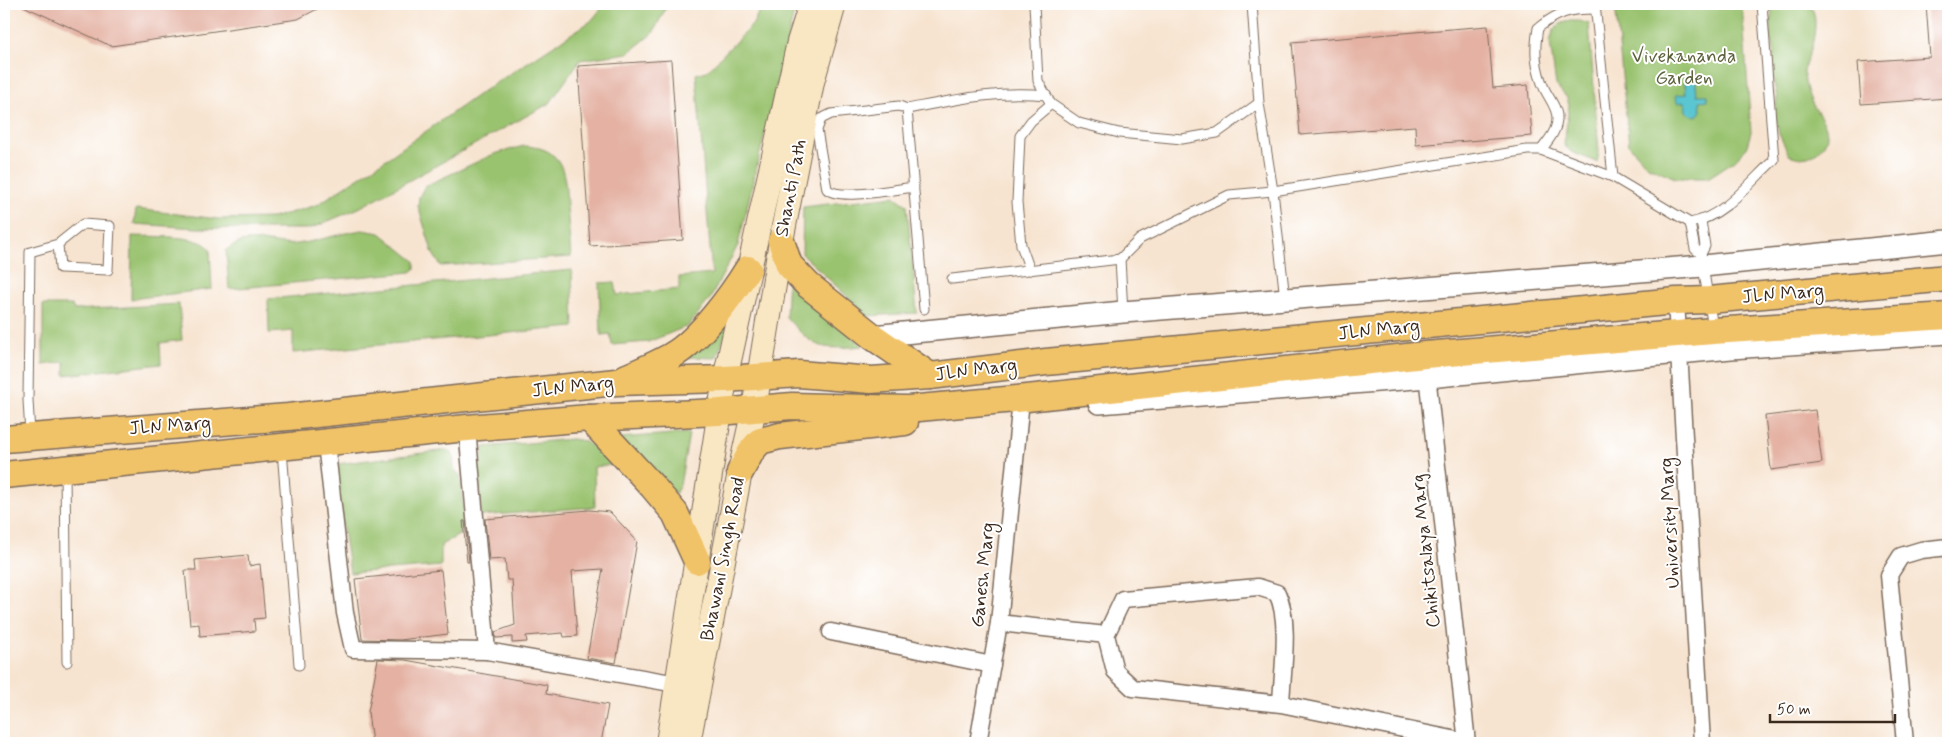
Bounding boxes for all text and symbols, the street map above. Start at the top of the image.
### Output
park label: Vivekananda Garden [1632,44,1736,91]
street label: Shanti Path [769,137,813,239]
street label: JLN Marg [1741,278,1825,312]
street label: JLN Marg [1337,313,1421,349]
street label: JLN Marg [934,353,1018,389]
street label: JLN Marg [531,370,615,406]
street label: JLN Marg [128,411,212,443]
street label: University Marg [1654,457,1688,589]
street label: Chikitsalaya Marg [1405,473,1448,629]
street label: Bhawani Singh Road [695,475,752,643]
street label: Ganesh Marg [965,521,1003,629]
scale bar [1770,692,1894,724]
text: 50 m [1777,700,1811,720]

